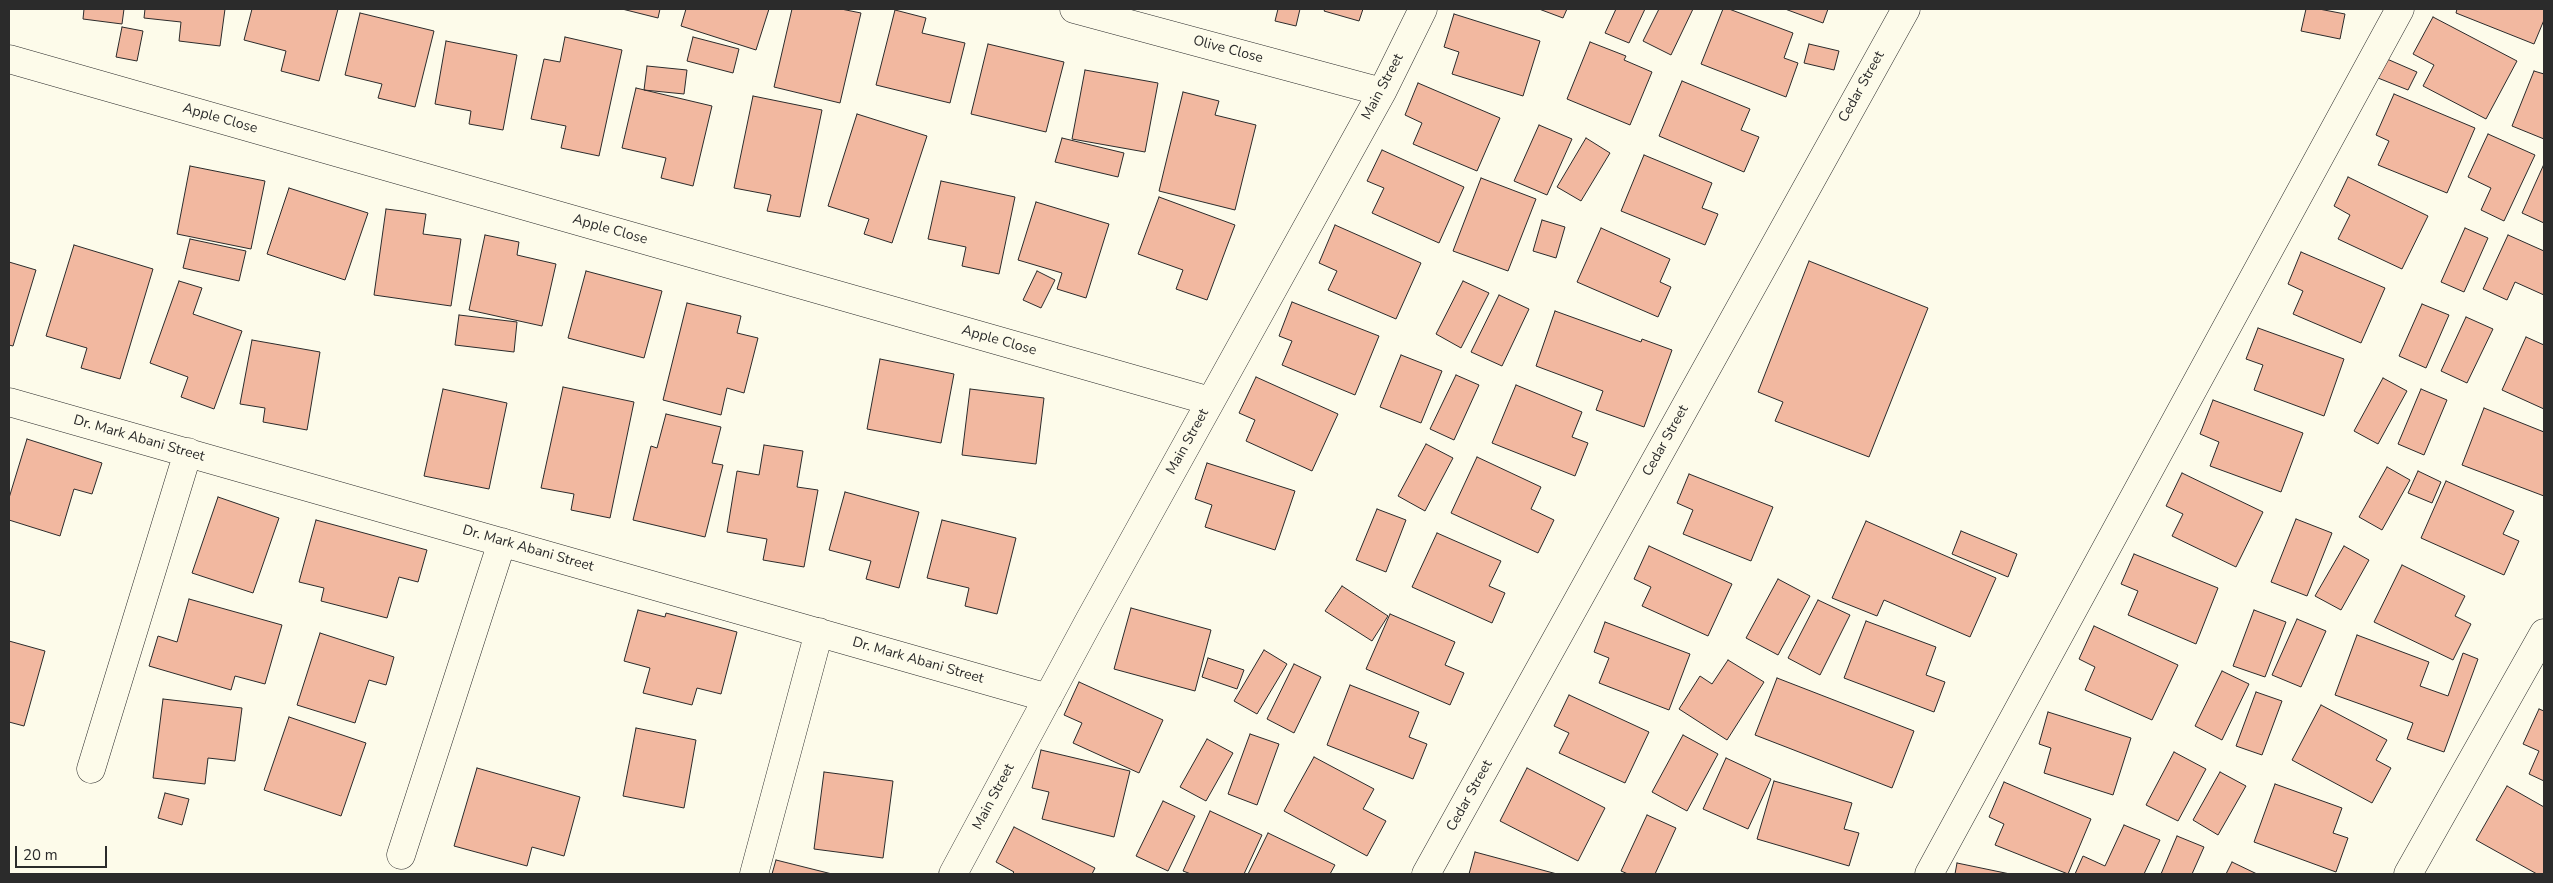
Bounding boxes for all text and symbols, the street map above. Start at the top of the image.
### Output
street label: Olive Close [1191,33,1265,67]
street label: Cedar Street [1836,48,1888,126]
street label: Main Street [1359,51,1407,123]
street label: Apple Close [181,100,259,138]
street label: Apple Close [571,211,649,249]
street label: Apple Close [960,322,1038,360]
street label: Cedar Street [1640,402,1692,480]
street label: Main Street [1163,406,1213,478]
street label: Dr. Mark Abani Street [71,412,207,466]
street label: Dr. Mark Abani Street [460,522,596,576]
street label: Dr. Mark Abani Street [850,634,986,688]
street label: Cedar Street [1444,757,1496,835]
street label: Main Street [970,761,1018,833]
scale bar [18,836,110,868]
text: 20 m [23,845,58,865]

